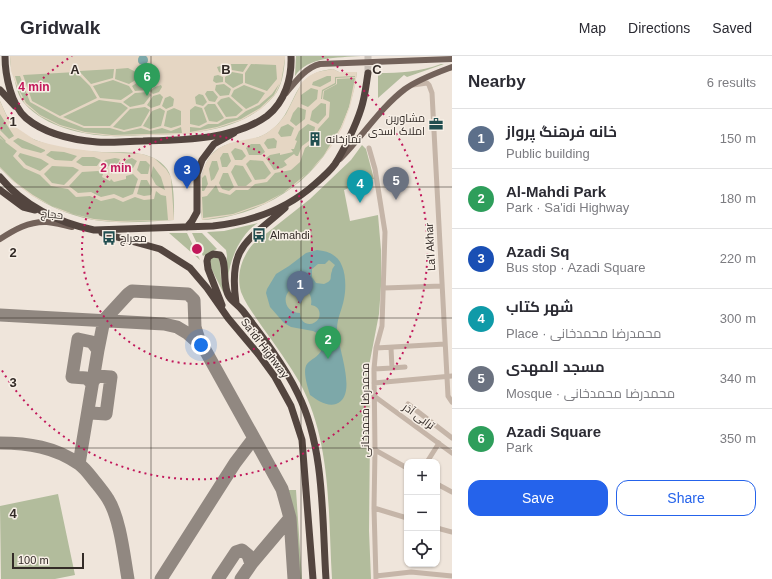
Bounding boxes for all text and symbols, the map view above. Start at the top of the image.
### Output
text: Gridwalk [20,17,100,38]
text: Map [579,20,606,36]
text: Directions [628,20,690,36]
text: Saved [712,20,752,36]
text: A [70,62,80,77]
text: B [221,62,231,77]
text: C [372,62,382,77]
pin: 6 [134,63,160,96]
text: Nearby [468,72,526,91]
text: 6 results [707,75,756,90]
text: 4 min [18,80,50,94]
place label: مشاورین املاک اسدی [368,112,425,138]
text: 1 [9,114,17,129]
office icon: مشاورین املاک اسدی [428,116,444,132]
text: خانه فرهنگ پرواز [506,123,617,140]
building icon: نمازخانه [307,131,323,147]
text: 1 [477,131,485,146]
text: 150 m [720,131,756,146]
place label: نمازخانه [326,133,361,146]
text: Public building [506,146,590,161]
pin: 3 [174,156,200,189]
text: 2 min [100,161,132,175]
pin: 5 [383,167,409,200]
pin: 4 [347,170,373,203]
text: Al-Mahdi Park [506,183,606,200]
text: 2 [477,191,485,206]
text: 180 m [720,191,756,206]
text: Park · Sa'idi Highway [506,200,629,215]
street label: حجاج [40,207,64,223]
street label: La'l Akhar [423,222,437,271]
bus stop icon: Almahdi [251,227,267,243]
place label: Almahdi [270,229,310,241]
bus stop icon: معراج [101,230,117,246]
place label: معراج [120,232,147,246]
centre of rings [190,242,204,256]
text: Azadi Sq [506,243,569,260]
text: 2 [9,245,17,260]
text: 3 [477,251,485,266]
text: 220 m [720,251,756,266]
text: Bus stop · Azadi Square [506,260,645,275]
pin: 1 [287,271,313,304]
text: شهر کتاب [506,298,573,315]
text: 4 [477,311,485,326]
text: 300 m [720,311,756,326]
street label: Sa'idi Highway [239,316,292,381]
pin: 2 [315,326,341,359]
text: Place · محمدرضا محمدخانی [506,326,661,341]
your location [191,335,211,355]
text: مسجد المهدی [506,358,605,375]
street label: محمدرضا محمدخانی [359,363,372,457]
text: 5 [477,371,485,386]
text: 340 m [720,371,756,386]
text: 3 [9,375,17,390]
text: Mosque · محمدرضا محمدخانی [506,386,675,401]
street label: ترابی آذر [399,400,437,432]
text: Azadi Square [506,423,601,440]
text: 6 [477,431,485,446]
text: 350 m [720,431,756,446]
text: Park [506,440,533,455]
map controls [404,459,440,567]
button: + [404,459,440,495]
button: Save [468,480,608,516]
button: Share [616,480,756,516]
button: − [404,495,440,531]
text: 4 [9,506,17,521]
button: locate [404,531,440,567]
scale bar [12,551,84,570]
text: 100 m [18,554,49,566]

